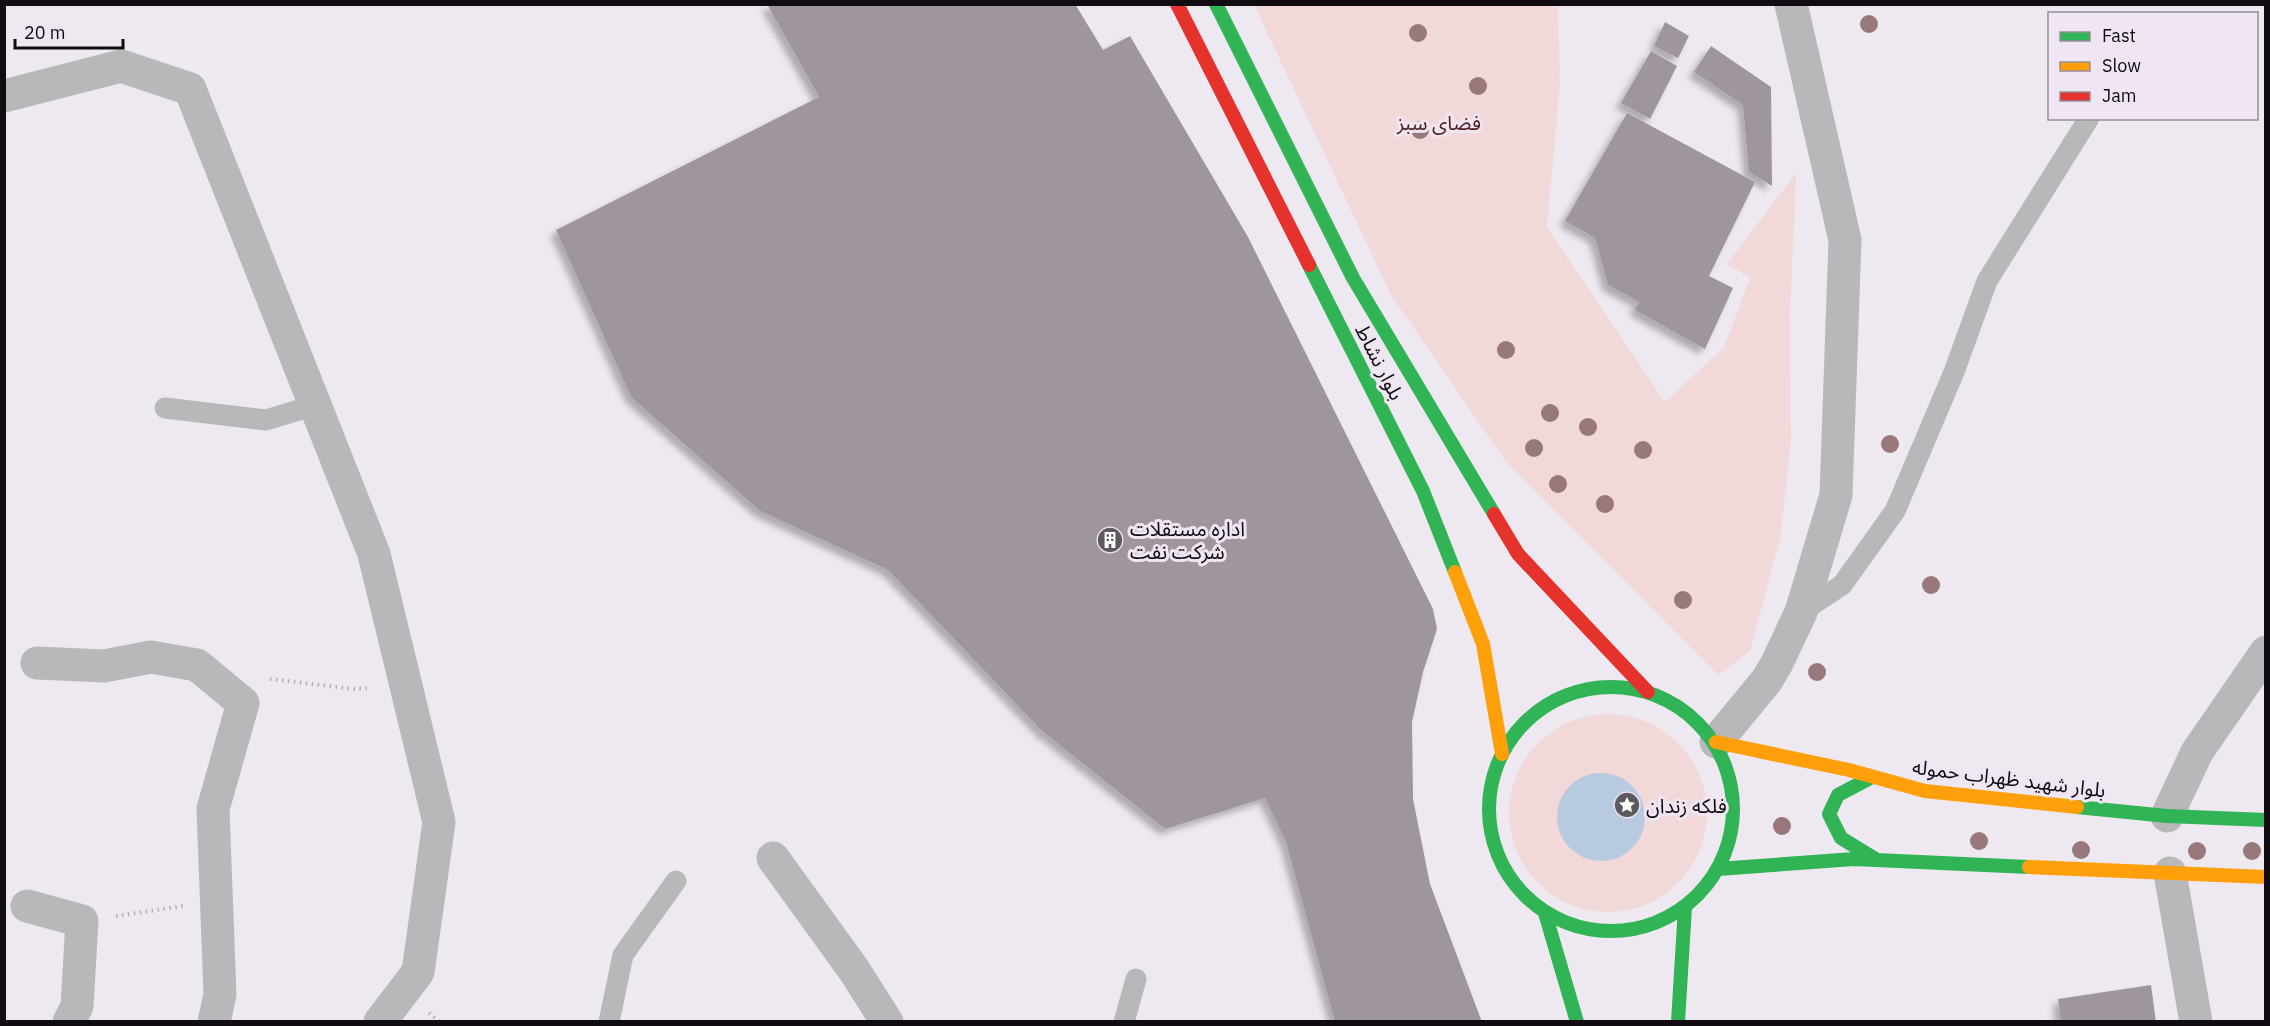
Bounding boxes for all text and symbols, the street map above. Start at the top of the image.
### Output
scale bar [15,12,123,50]
legend [2048,12,2258,120]
text: 20 m [24,21,66,44]
text: Fast [2102,24,2136,47]
text: Slow [2102,54,2141,77]
text: Jam [2102,84,2137,107]
park label: فضای سبز [1396,109,1481,136]
street label: بلوار نشاط [1349,320,1411,404]
place label: اداره مستقلات شرکت نفت [1130,515,1245,565]
building icon: اداره مستقلات شرکت نفت [1095,525,1125,555]
street label: بلوار شهید ظهراب حموله [1911,753,2107,803]
place icon: فلکه زندان [1612,790,1642,820]
place label: فلکه زندان [1646,792,1727,819]

